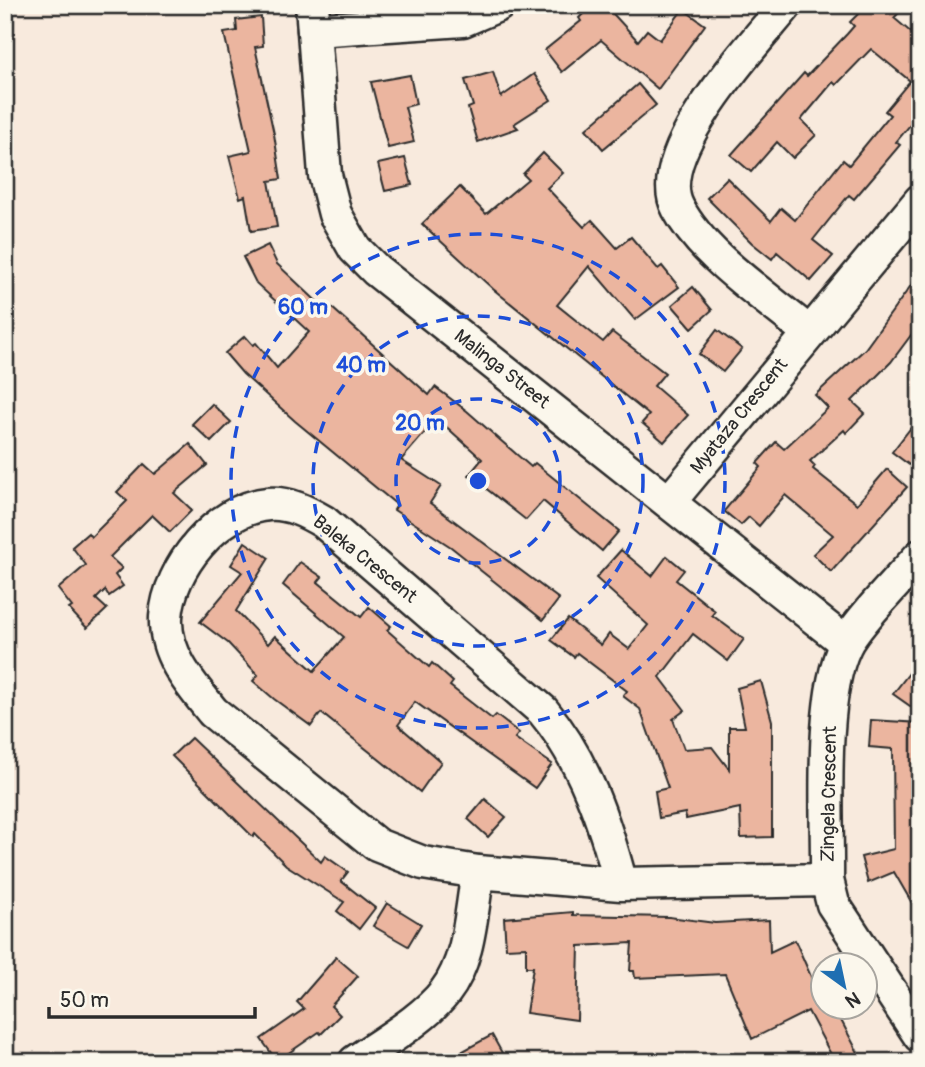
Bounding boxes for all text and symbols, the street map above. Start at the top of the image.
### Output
text: 60 m [278,294,328,321]
street label: Malinga Street [449,324,555,414]
text: 40 m [336,352,386,379]
street label: Myataza Crescent [685,353,793,479]
text: 20 m [395,410,445,437]
centre of rings [466,469,490,493]
street label: Baleka Crescent [308,510,422,609]
street label: Zingela Crescent [816,725,842,862]
north arrow [810,951,880,1021]
scale bar [49,976,256,1020]
text: N [841,986,865,1013]
text: 50 m [60,987,109,1014]

